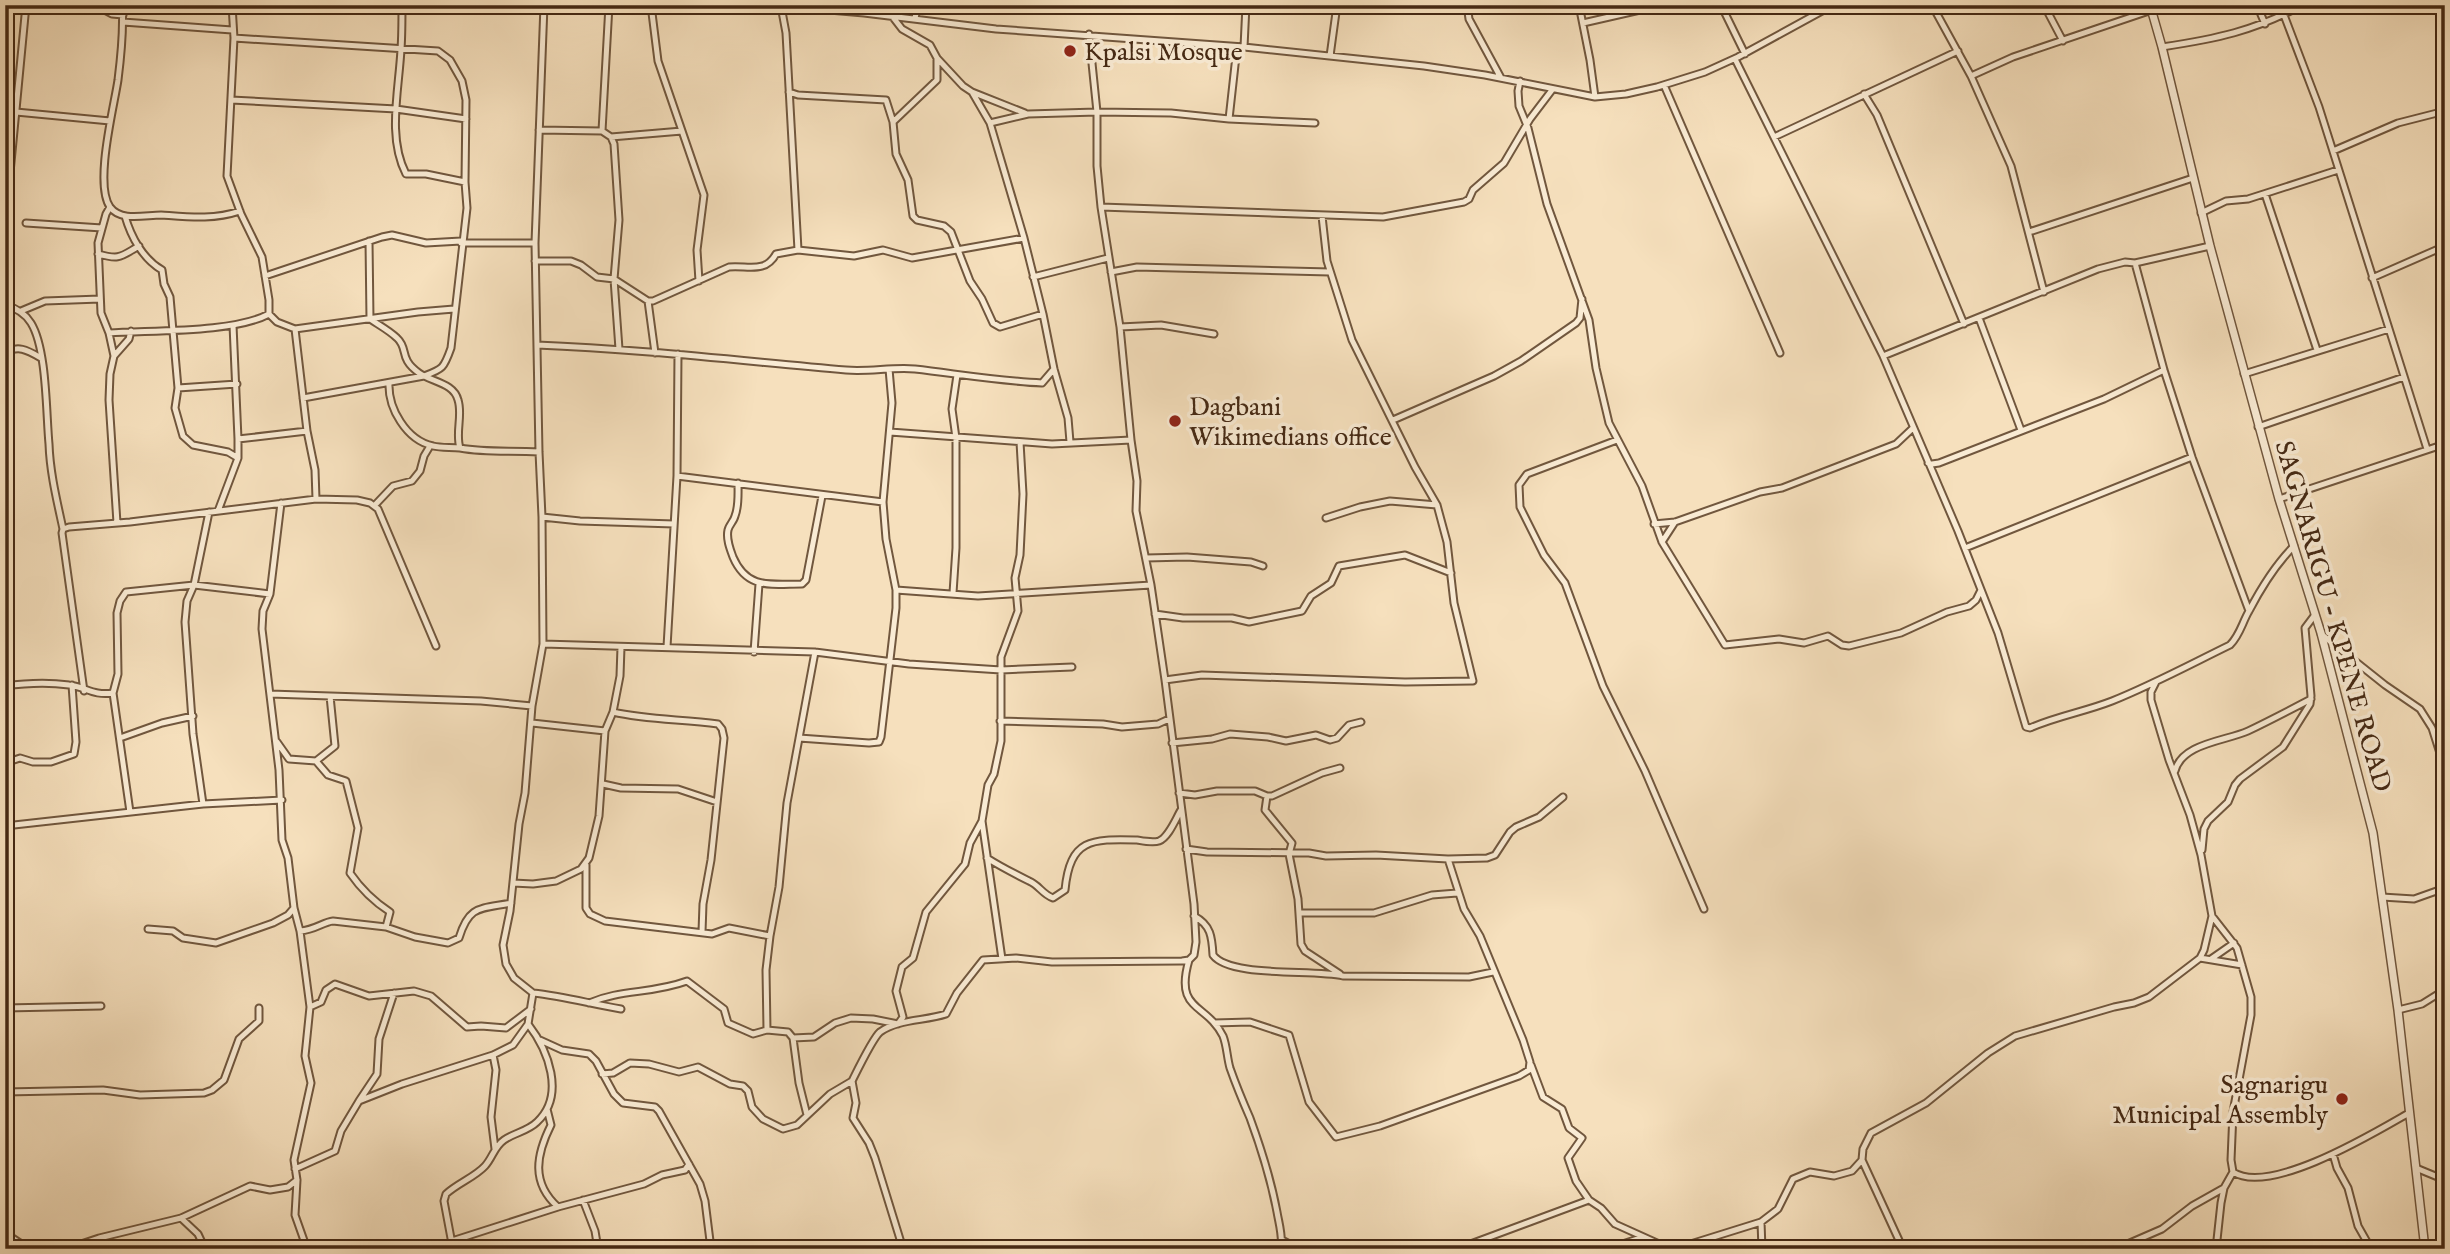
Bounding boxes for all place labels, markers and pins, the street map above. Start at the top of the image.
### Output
place label: Kpalsi Mosque [1084,36,1243,69]
marker: Kpalsi Mosque [1062,43,1078,59]
place label: Dagbani Wikimedians office [1189,391,1392,454]
marker: Dagbani Wikimedians office [1167,413,1183,429]
place label: Sagnarigu Municipal Assembly [2112,1069,2328,1132]
marker: Sagnarigu Municipal Assembly [2334,1091,2350,1107]

